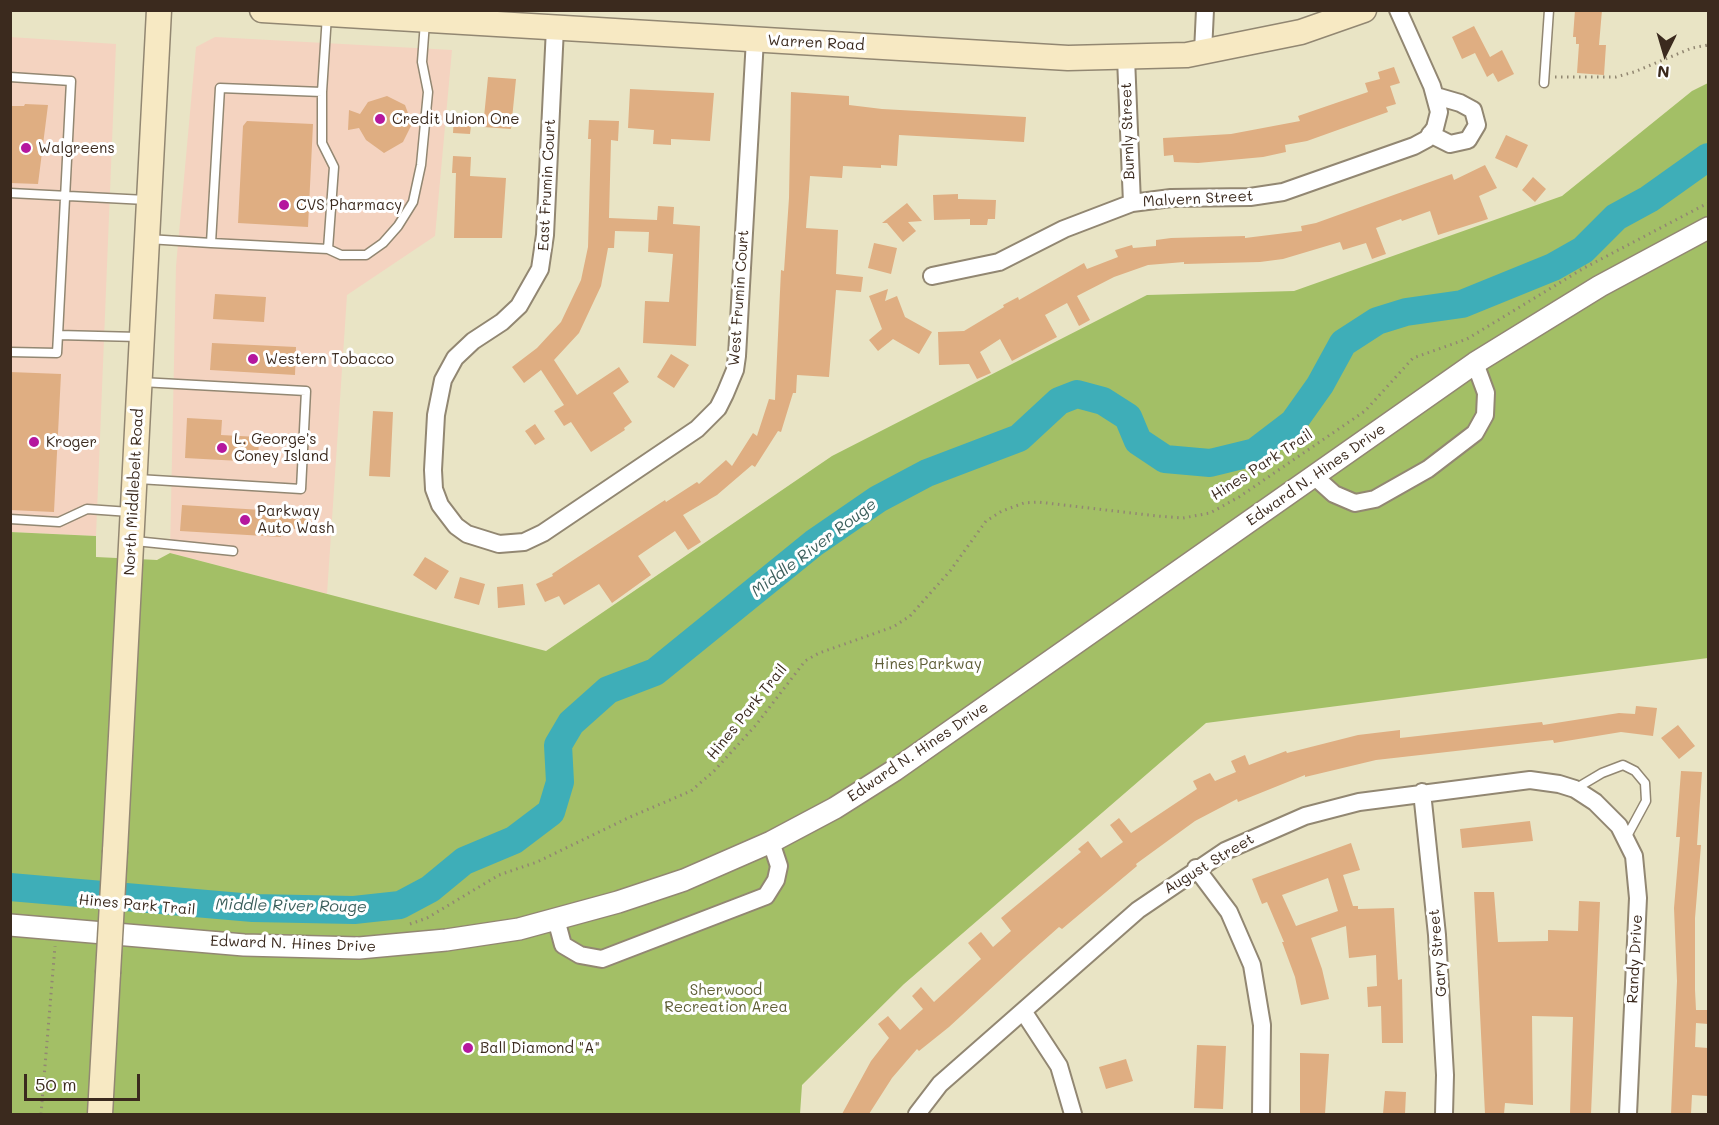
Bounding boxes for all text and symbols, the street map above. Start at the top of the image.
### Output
north arrow [1635,24,1695,84]
street label: Warren Road [767,31,865,55]
text: N [1656,61,1670,83]
street label: Burnly Street [1117,82,1139,180]
place label: Credit Union One [392,110,519,128]
marker: Credit Union One [373,112,387,126]
street label: East Frumin Court [535,118,559,252]
place label: Walgreens [38,139,115,157]
marker: Walgreens [19,141,33,155]
street label: Malvern Street [1142,187,1254,211]
place label: CVS Pharmacy [296,196,402,214]
marker: CVS Pharmacy [277,198,291,212]
street label: West Frumin Court [725,229,753,367]
place label: Western Tobacco [265,350,394,368]
marker: Western Tobacco [246,352,260,366]
street label: North Middlebelt Road [121,408,147,576]
street label: Edward N. Hines Drive [1243,420,1389,530]
street label: Hines Park Trail [1208,425,1316,505]
place label: L. George's Coney Island [234,430,329,465]
place label: Kroger [46,433,97,451]
marker: Kroger [27,435,41,449]
marker: L. George's Coney Island [215,441,229,455]
water label: Middle River Rouge [748,495,880,601]
place label: Parkway Auto Wash [257,502,334,537]
marker: Parkway Auto Wash [238,513,252,527]
park label: Hines Parkway [874,655,982,673]
street label: Hines Park Trail [703,661,791,763]
street label: Edward N. Hines Drive [844,698,992,806]
street label: August Street [1161,830,1257,898]
street label: Hines Park Trail [78,891,196,919]
water label: Middle River Rouge [215,895,367,917]
street label: Gary Street [1425,908,1451,998]
street label: Randy Drive [1624,914,1646,1004]
street label: Edward N. Hines Drive [210,932,376,956]
park label: Sherwood Recreation Area [664,981,788,1016]
place label: Ball Diamond "A" [480,1039,600,1057]
marker: Ball Diamond "A" [461,1041,475,1055]
scale bar [27,1062,142,1100]
text: 50 m [35,1072,77,1096]

